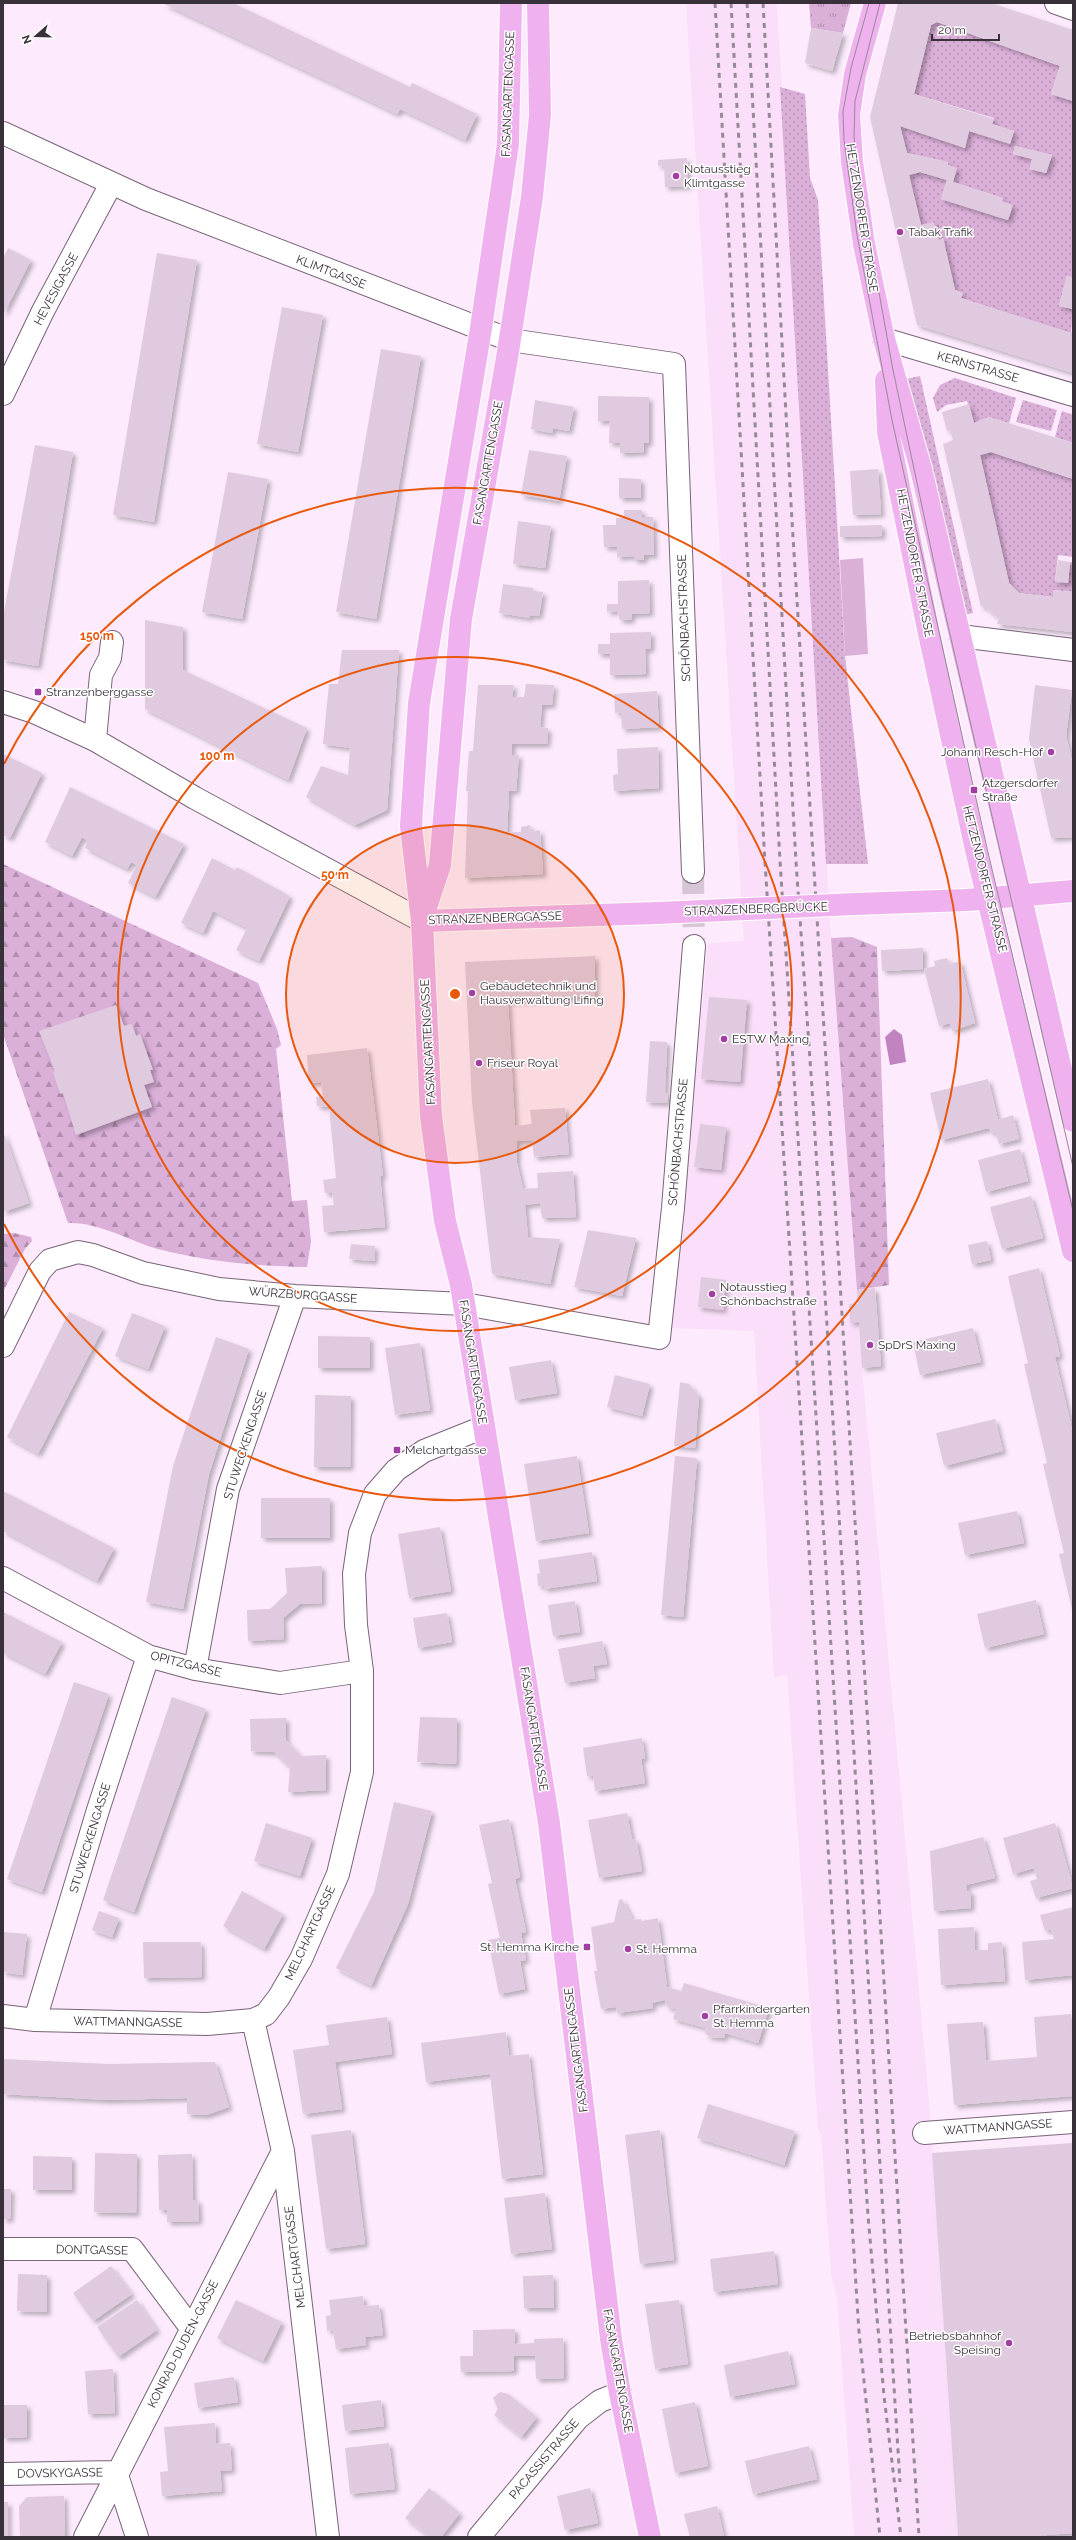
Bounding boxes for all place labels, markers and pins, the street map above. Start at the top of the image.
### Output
place label: Notausstieg Klimtgasse [684,162,751,190]
marker: Notausstieg Klimtgasse [671,171,681,181]
place label: Tabak Trafik [908,225,974,239]
marker: Tabak Trafik [895,227,905,237]
place label: Stranzenberggasse [46,685,153,699]
marker: Stranzenberggasse [33,687,43,697]
place label: Johann Resch-Hof [941,745,1044,759]
marker: Johann Resch-Hof [1046,747,1056,757]
place label: Atzgersdorfer Straße [982,776,1059,804]
marker: Atzgersdorfer Straße [969,785,979,795]
place label: Gebäudetechnik und Hausverwaltung Lifing [480,979,604,1007]
centre of rings [448,987,462,1001]
marker: Gebäudetechnik und Hausverwaltung Lifing [467,988,477,998]
place label: ESTW Maxing [732,1032,809,1046]
marker: ESTW Maxing [719,1034,729,1044]
place label: Friseur Royal [487,1056,559,1070]
marker: Friseur Royal [474,1058,484,1068]
place label: Notausstieg Schönbachstraße [720,1280,817,1308]
marker: Notausstieg Schönbachstraße [707,1289,717,1299]
place label: SpDrS Maxing [878,1338,956,1352]
marker: SpDrS Maxing [865,1340,875,1350]
place label: Melchartgasse [405,1443,487,1457]
marker: Melchartgasse [392,1445,402,1455]
place label: St. Hemma Kirche [480,1940,579,1954]
marker: St. Hemma Kirche [582,1942,592,1952]
place label: St. Hemma [636,1942,697,1956]
marker: St. Hemma [623,1944,633,1954]
place label: Pfarrkindergarten St. Hemma [713,2002,810,2030]
marker: Pfarrkindergarten St. Hemma [700,2011,710,2021]
place label: Betriebsbahnhof Speising [909,2329,1002,2357]
marker: Betriebsbahnhof Speising [1004,2338,1014,2348]

